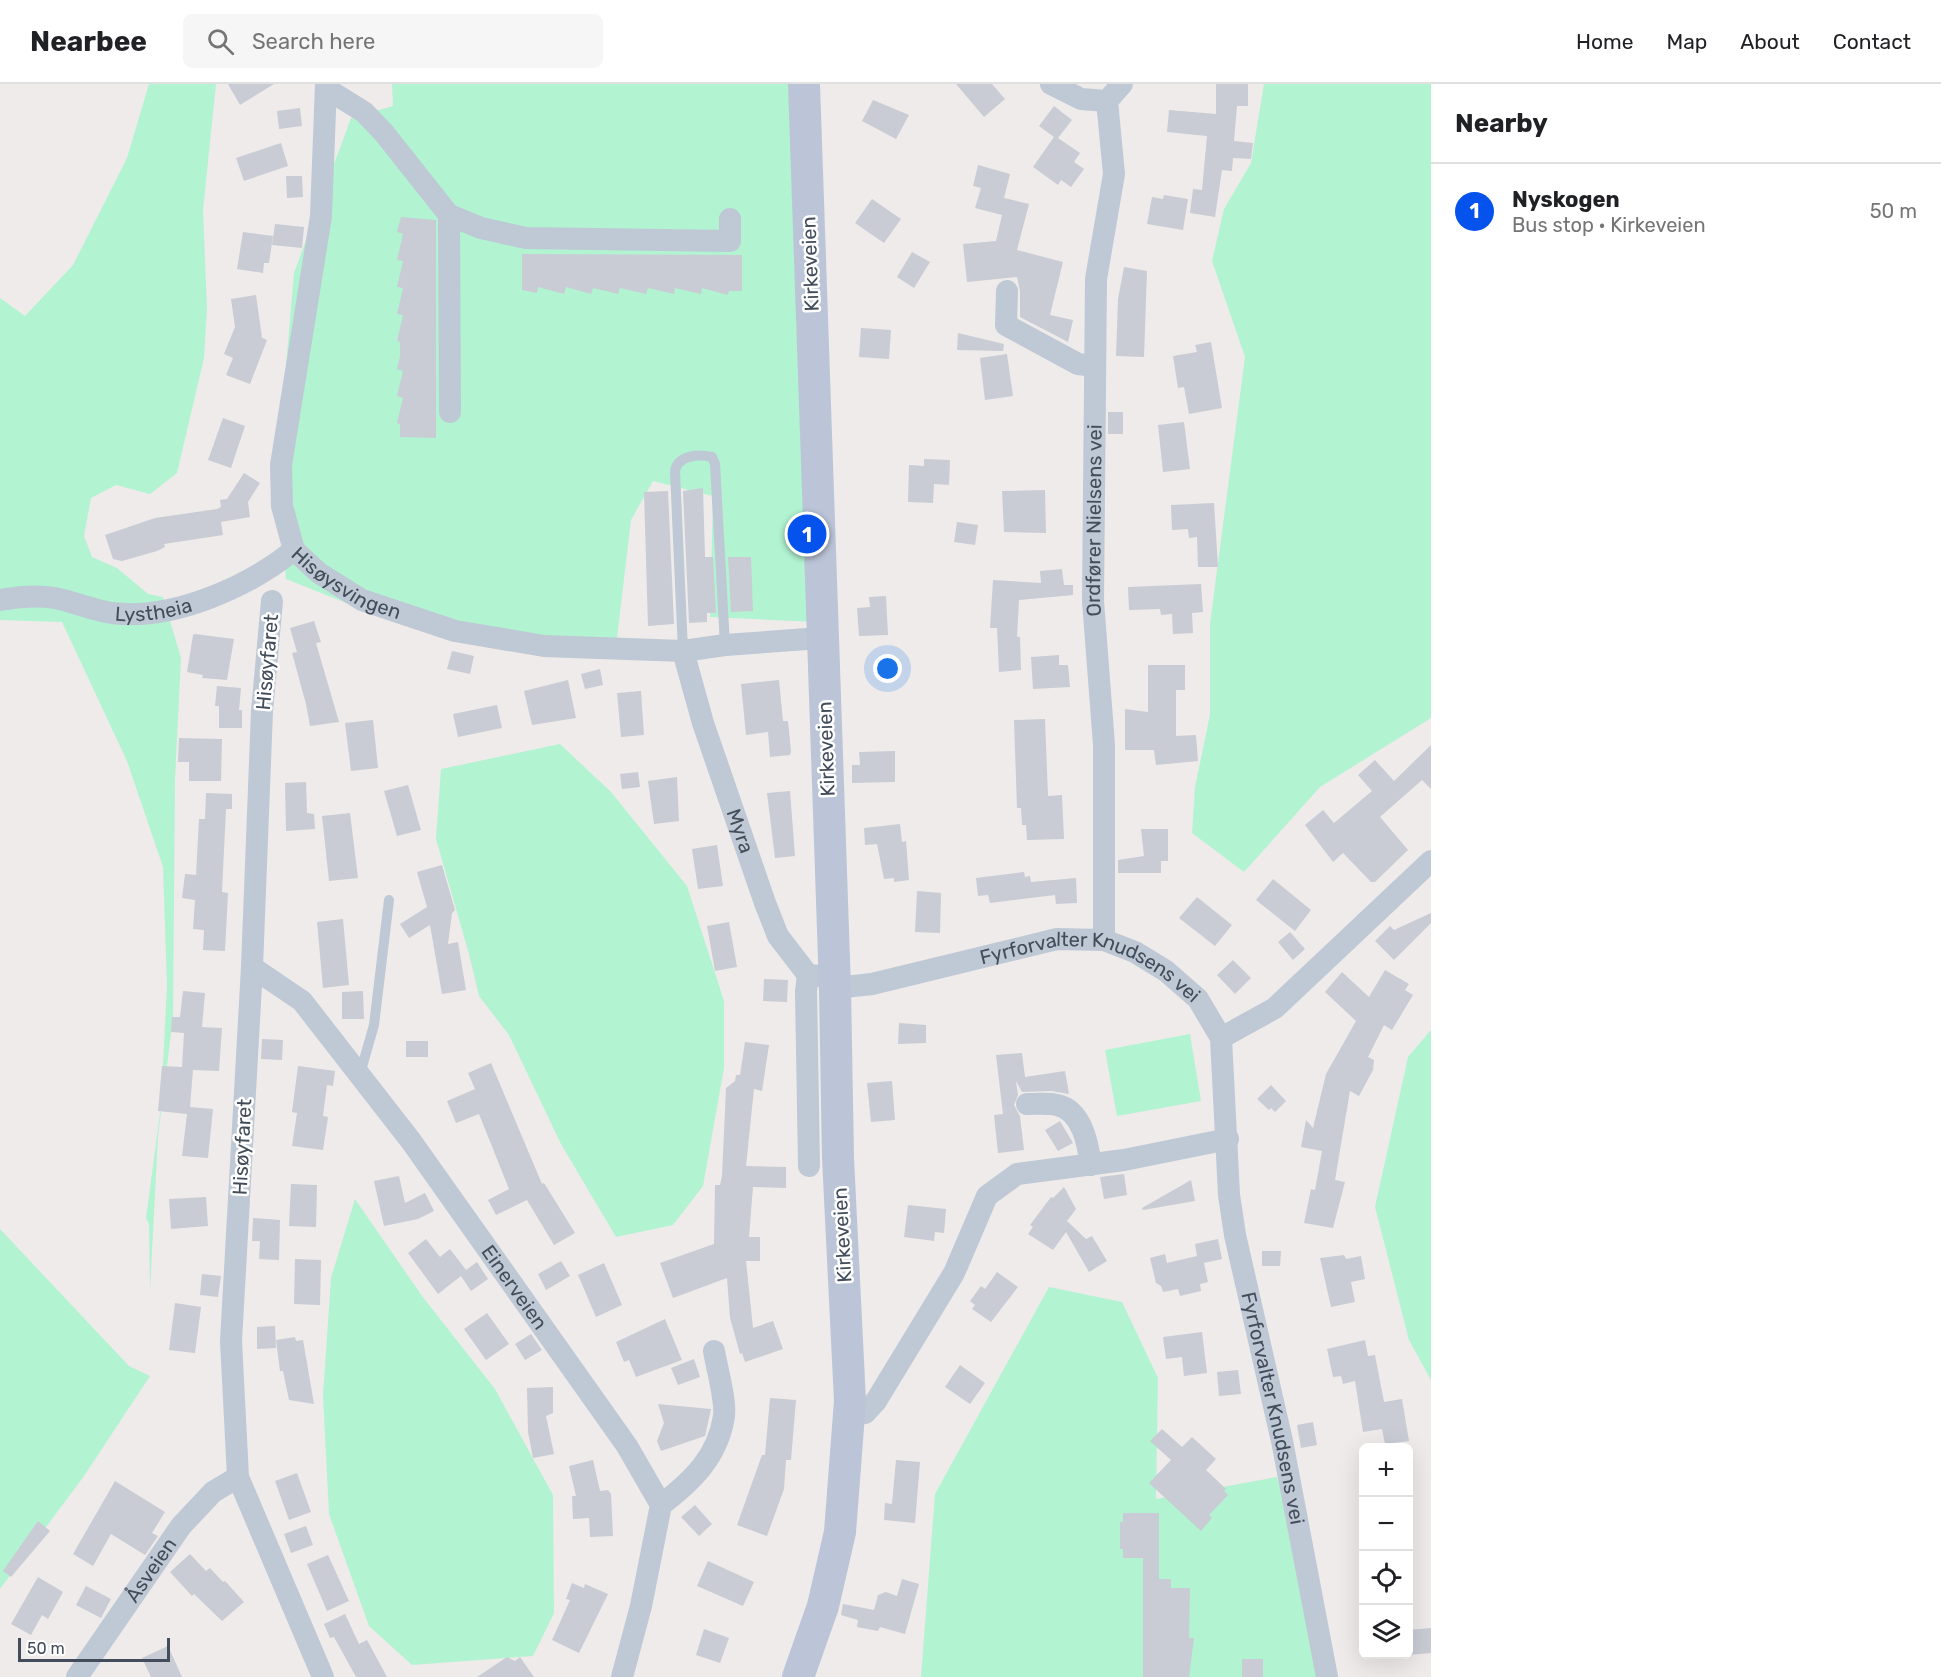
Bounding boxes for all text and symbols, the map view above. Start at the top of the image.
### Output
search box [183,14,603,68]
text: Nearbee [30,25,147,58]
icon: search [204,25,237,58]
text: Search here [252,28,375,55]
text: Home [1576,29,1633,54]
text: Map [1666,29,1707,54]
text: About [1740,29,1800,54]
text: Contact [1833,29,1911,54]
text: Nearby [1455,108,1548,139]
text: Nyskogen [1512,186,1620,213]
text: 1 [1470,199,1479,223]
text: 50 m [1870,199,1917,223]
text: Bus stop · Kirkeveien [1512,213,1706,237]
street label: Kirkeveien [796,216,824,312]
street label: Ordfører Nielsens vei [1081,424,1107,617]
pin: 1 [788,512,826,556]
street label: Hisøysvingen [287,542,404,624]
street label: Lystheia [114,593,195,626]
street label: Hisøyfaret [251,613,283,711]
your location [873,654,902,683]
street label: Kirkeveien [812,701,840,797]
street label: Myra [721,806,759,856]
street label: Fyrforvalter Knudsens vei [977,927,1205,1007]
street label: Hisøyfaret [227,1098,257,1196]
street label: Kirkeveien [828,1187,856,1283]
street label: Einerveien [476,1240,553,1334]
street label: Fyrforvalter Knudsens vei [1236,1290,1310,1526]
map controls [1359,1443,1413,1659]
button: + [1359,1443,1413,1497]
button: − [1359,1497,1413,1551]
street label: Åsveien [120,1533,181,1607]
button: locate [1359,1551,1413,1605]
button: layers [1359,1605,1413,1659]
scale bar [18,1635,170,1662]
text: 50 m [27,1639,65,1658]

